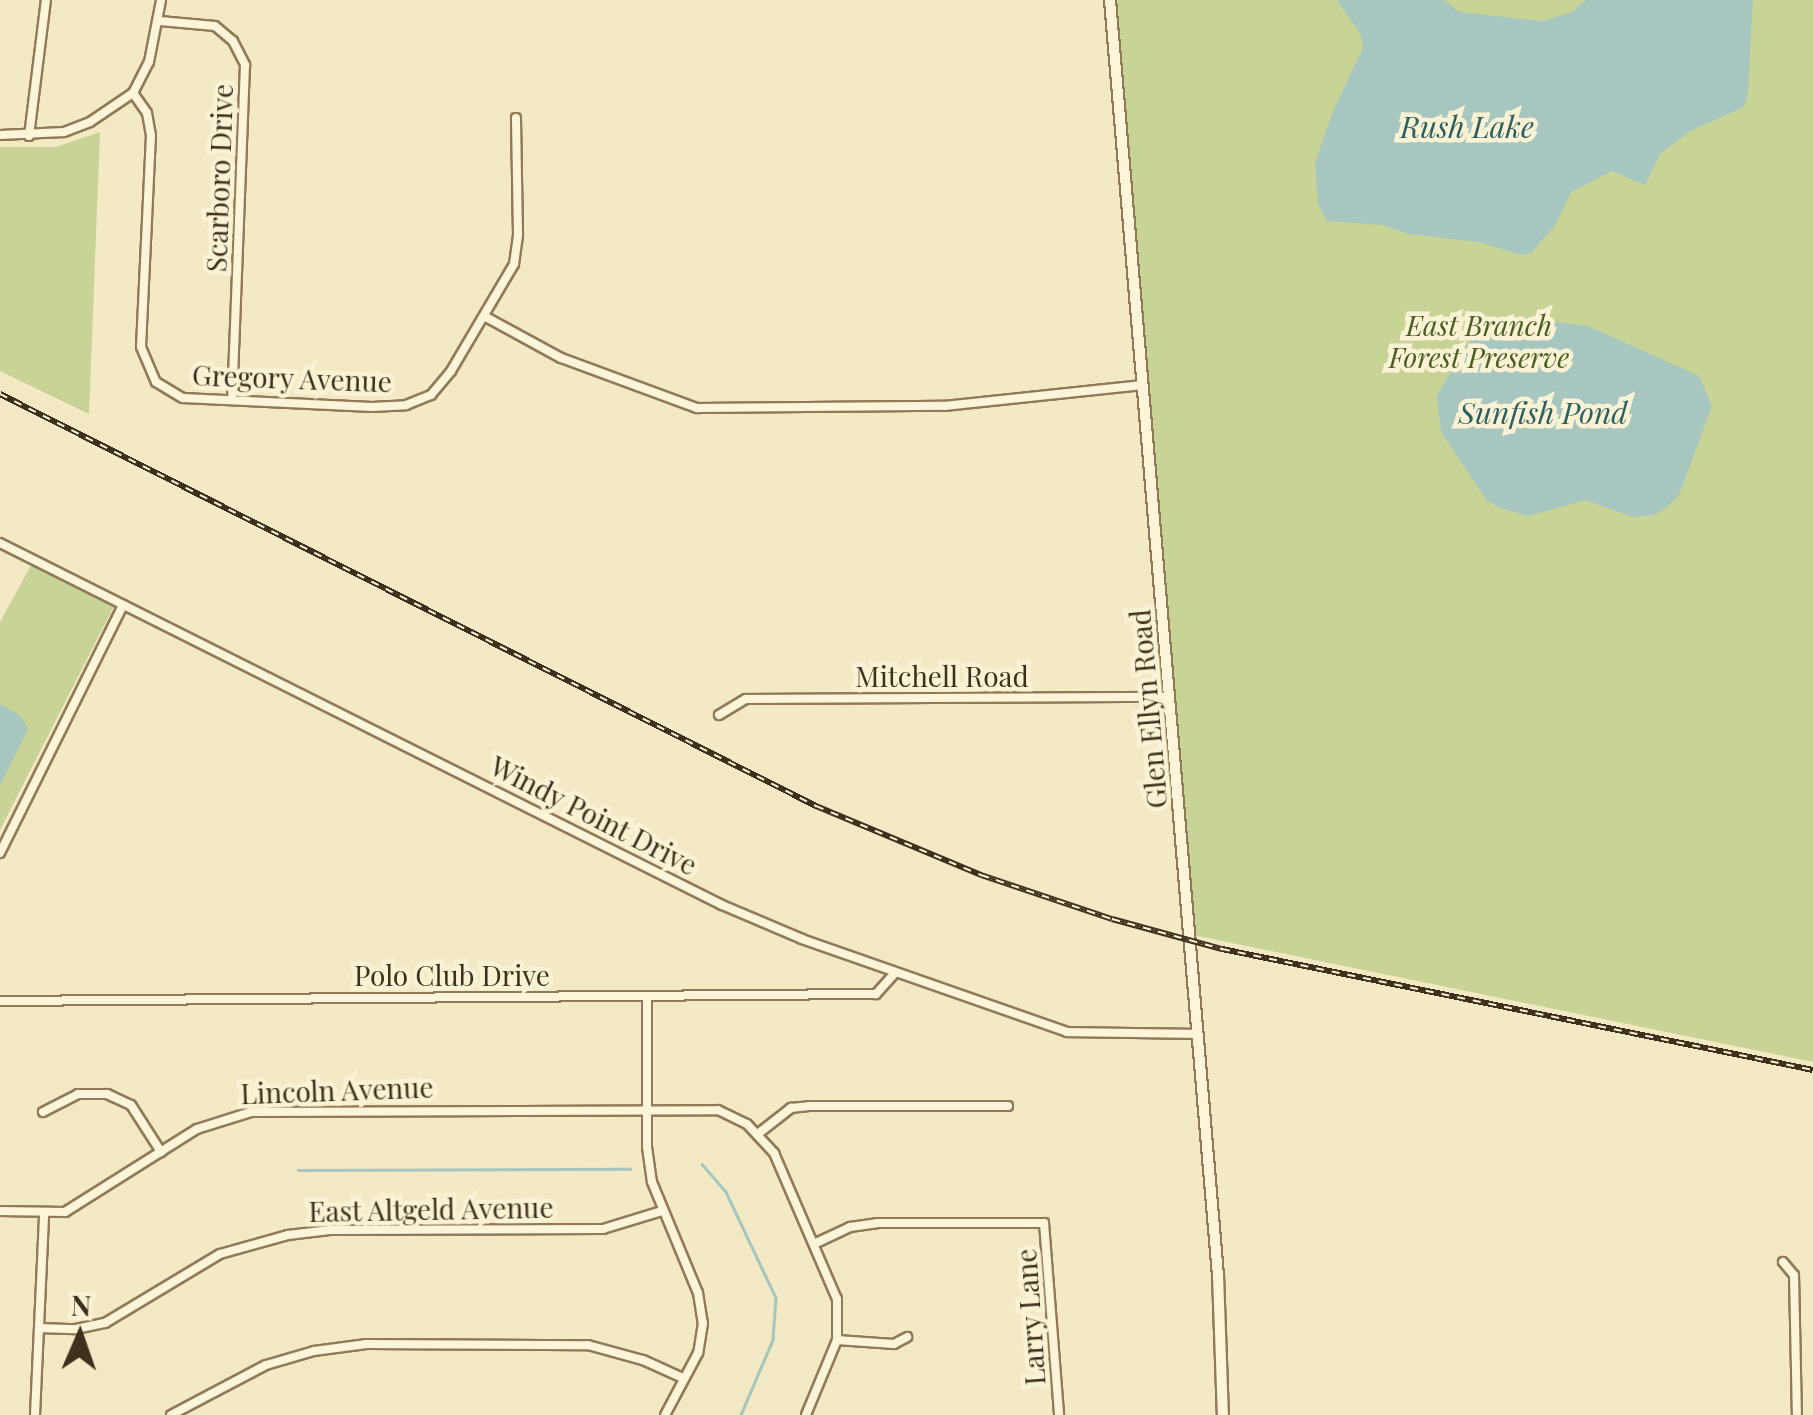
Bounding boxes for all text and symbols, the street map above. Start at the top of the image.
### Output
street label: Scarboro Drive [199,83,239,273]
water label: Rush Lake [1400,108,1534,144]
park label: East Branch Forest Preserve [1389,308,1569,374]
street label: Gregory Avenue [191,358,393,398]
water label: Sunfish Pond [1458,394,1628,430]
street label: Glen Ellyn Road [1123,608,1173,810]
street label: Mitchell Road [855,659,1029,693]
street label: Windy Point Drive [484,748,704,882]
street label: Polo Club Drive [354,958,550,992]
street label: Lincoln Avenue [239,1070,435,1110]
street label: East Altgeld Avenue [307,1190,555,1228]
street label: Larry Lane [1008,1247,1052,1387]
north arrow [30,1285,130,1385]
text: N [70,1286,92,1323]

